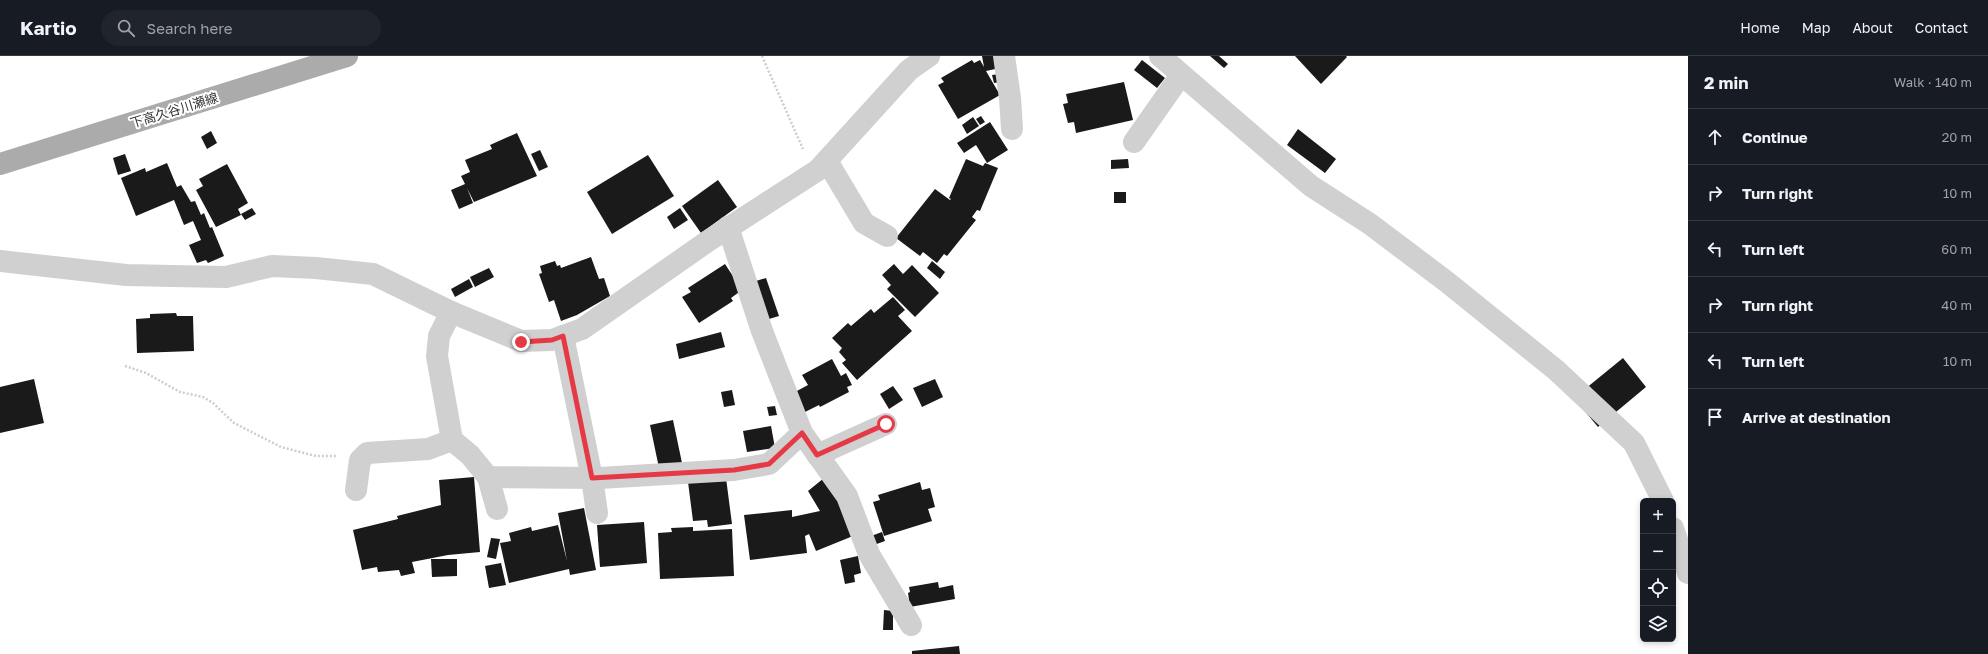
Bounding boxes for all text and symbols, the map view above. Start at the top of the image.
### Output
search box [101,10,381,46]
text: Kartio [20,16,77,39]
icon: search [115,17,137,39]
text: Search here [147,19,233,37]
text: Home [1740,19,1780,36]
text: Map [1802,19,1830,36]
text: About [1852,19,1893,36]
text: Contact [1915,19,1968,36]
text: 2 min [1704,72,1748,93]
text: Walk · 140 m [1894,74,1972,90]
street label: 下高久谷川瀬線 [128,89,220,131]
icon: ahead [1704,126,1726,148]
text: Continue [1742,128,1808,146]
text: 20 m [1942,129,1972,145]
icon: right [1704,182,1726,204]
text: Turn right [1742,184,1813,202]
text: 10 m [1943,185,1972,201]
icon: left [1704,238,1726,260]
text: Turn left [1742,240,1804,258]
text: 60 m [1941,241,1972,257]
icon: right [1704,294,1726,316]
text: Turn right [1742,296,1813,314]
text: 40 m [1941,297,1972,313]
route end [512,333,530,351]
icon: left [1704,350,1726,372]
text: Turn left [1742,352,1804,370]
text: 10 m [1943,353,1972,369]
icon: arrive [1704,406,1726,428]
text: Arrive at destination [1742,408,1891,426]
route start [877,415,895,433]
map controls [1640,498,1676,642]
button: + [1640,498,1676,534]
button: − [1640,534,1676,570]
button: locate [1640,570,1676,606]
button: layers [1640,606,1676,642]

